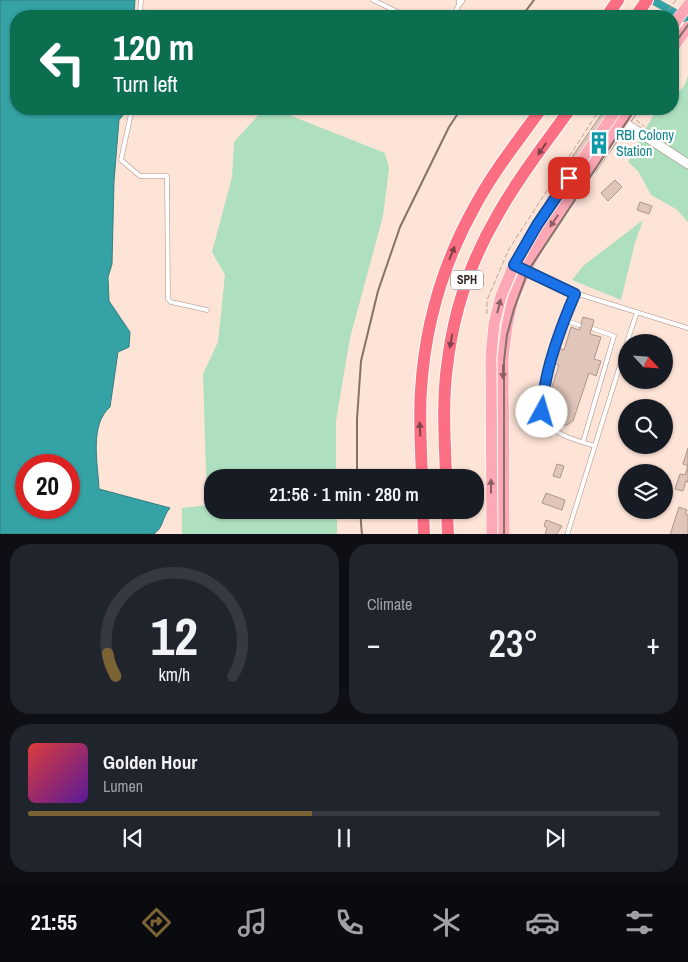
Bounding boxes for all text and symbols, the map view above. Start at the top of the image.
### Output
text: 120 m [113,24,194,71]
icon: left [30,30,95,95]
text: Turn left [113,69,178,99]
place label: RBI Colony Station [616,126,674,160]
building icon: RBI Colony Station [586,130,612,156]
one-way arrow [537,142,547,155]
pin [548,157,590,199]
icon: arrive [555,164,583,192]
one-way arrow [549,215,559,228]
one-way arrow [448,245,456,260]
road number: SPH [451,270,483,290]
one-way arrow [495,299,503,314]
one-way arrow [447,333,455,348]
north arrow [618,334,672,389]
map controls [618,334,673,519]
one-way arrow [499,365,507,381]
position arrow [515,385,567,437]
button: search [618,399,673,454]
one-way arrow [416,421,424,437]
speed limit sign: 20 [15,454,80,519]
button: layers [618,464,673,519]
one-way arrow [487,478,495,494]
text: 21:56 · 1 min · 280 m [269,481,419,507]
text: Climate [367,593,412,615]
text: 12 [151,601,198,671]
text: 23° [489,618,538,669]
text: − [367,625,380,663]
text: + [647,625,660,663]
text: km/h [159,663,190,687]
text: Golden Hour [103,749,197,775]
text: Lumen [103,775,143,797]
icon: previous [119,824,147,852]
icon: pause [330,824,358,852]
icon: next [541,824,569,852]
icon: directions [139,905,174,940]
icon: music [235,905,270,940]
icon: phone [332,905,367,940]
icon: climate [429,905,464,940]
icon: car [525,905,560,940]
icon: filters [622,905,657,940]
text: 21:55 [31,907,77,937]

